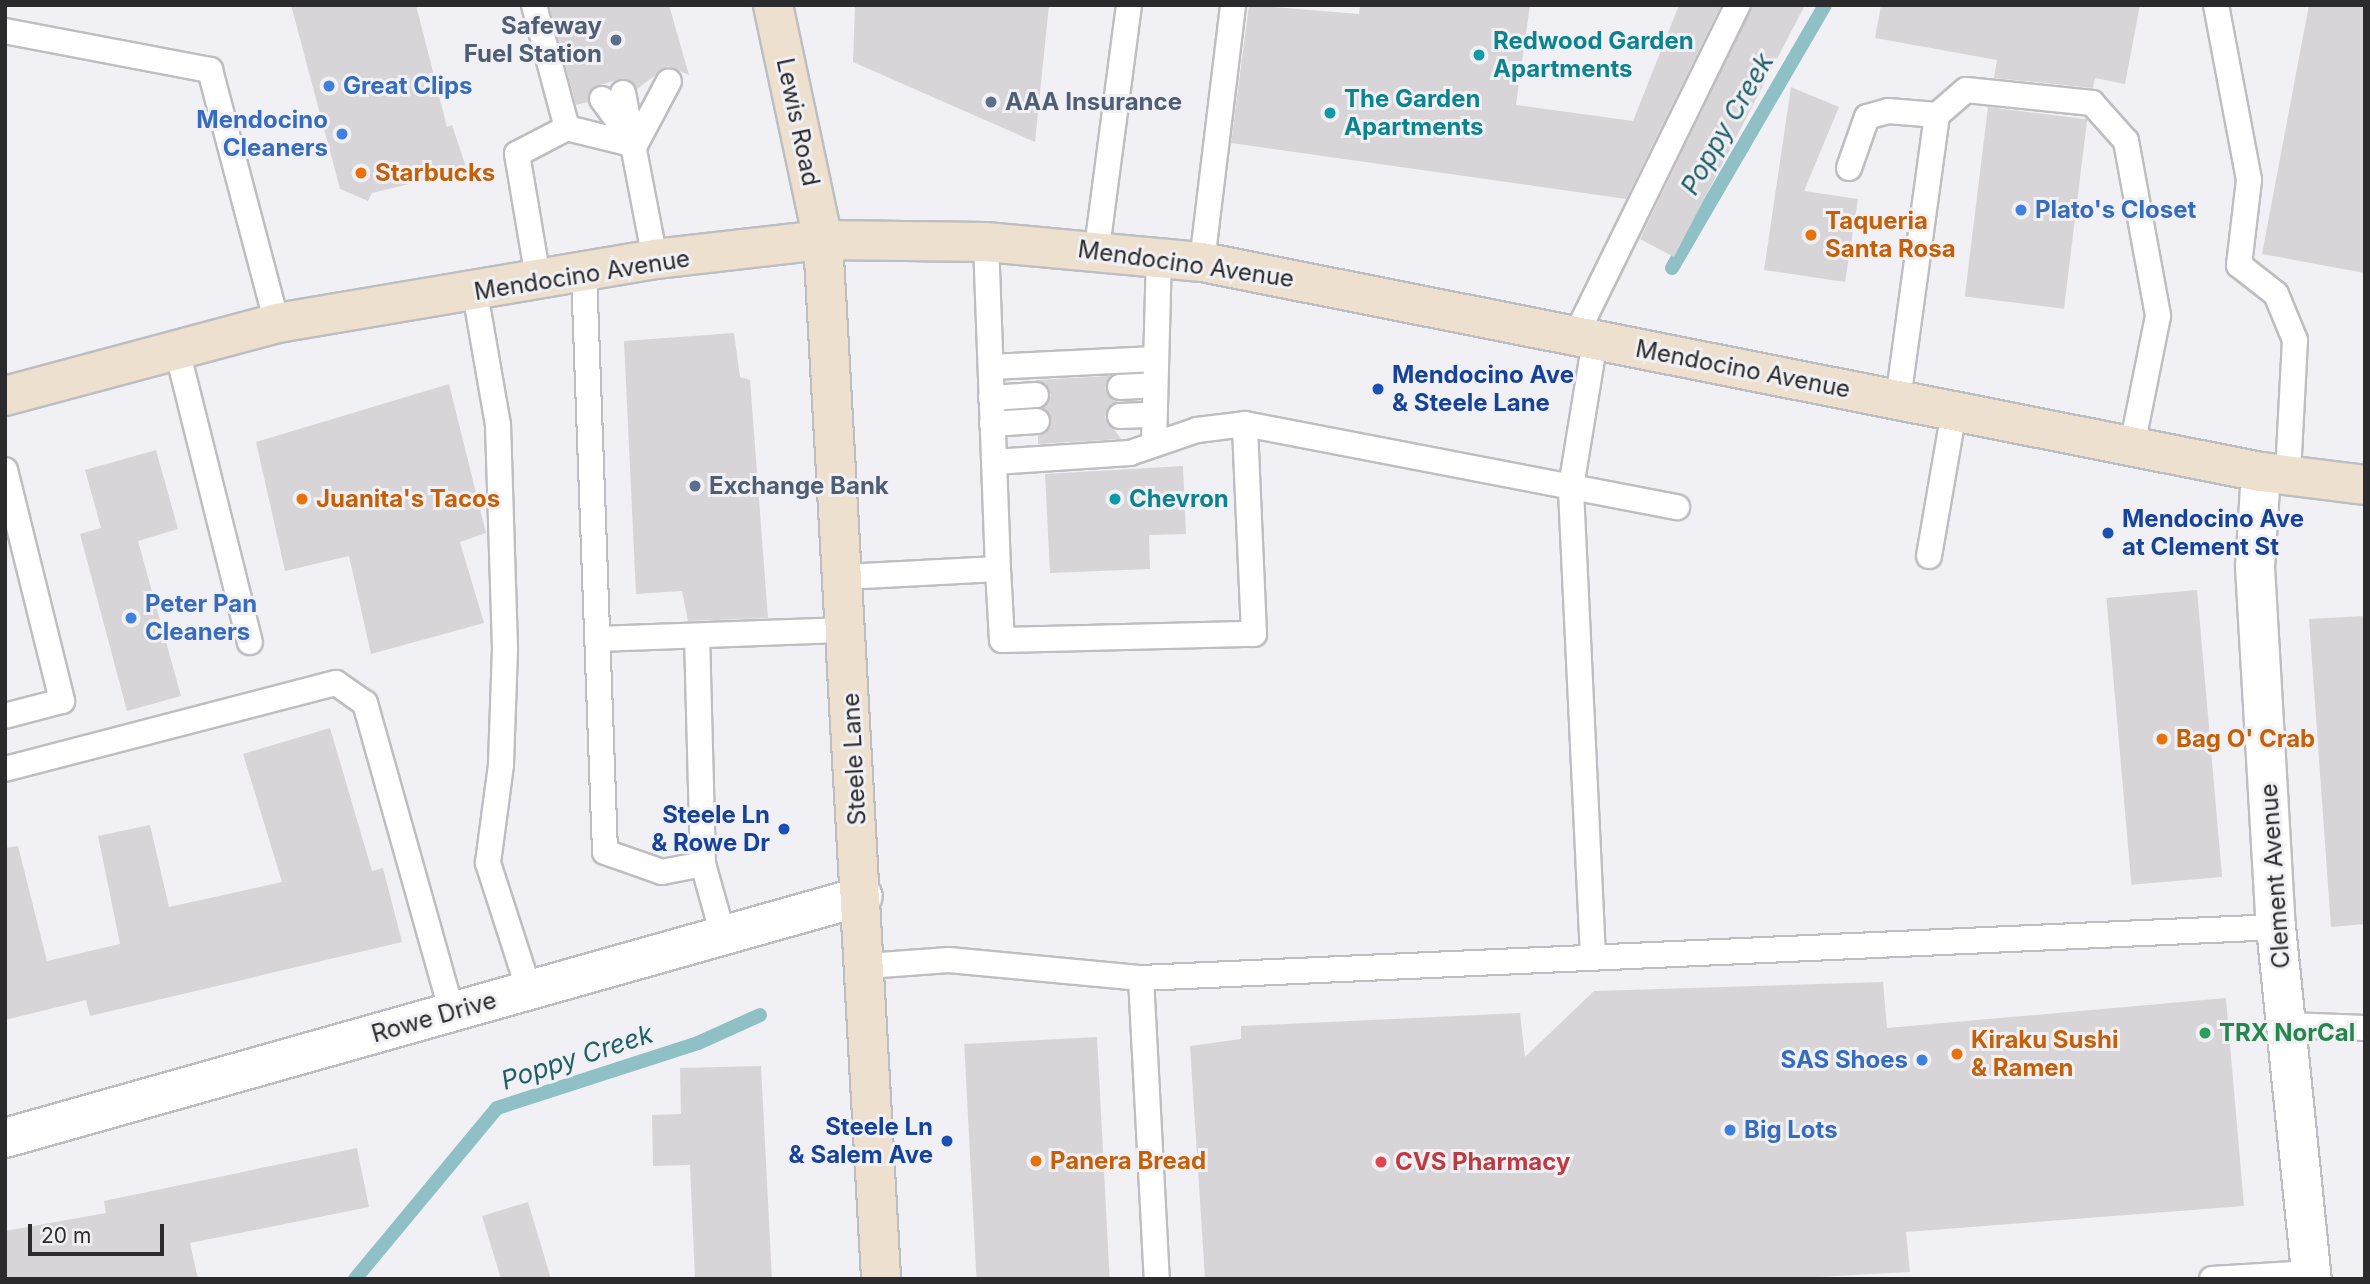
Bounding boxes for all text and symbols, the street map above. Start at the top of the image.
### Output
place label: Safeway Fuel Station [464,12,602,68]
place label: Redwood Garden Apartments [1493,27,1694,83]
marker: Safeway Fuel Station [608,32,624,48]
marker: Redwood Garden Apartments [1471,47,1487,63]
water label: Poppy Creek [1674,48,1780,200]
street label: Lewis Road [770,55,826,189]
place label: Great Clips [343,72,472,100]
marker: Great Clips [321,78,337,94]
place label: The Garden Apartments [1344,85,1483,141]
place label: AAA Insurance [1005,88,1182,116]
marker: AAA Insurance [983,94,999,110]
marker: The Garden Apartments [1322,105,1338,121]
place label: Mendocino Cleaners [196,106,328,162]
marker: Mendocino Cleaners [334,126,350,142]
place label: Starbucks [375,159,495,187]
marker: Starbucks [353,165,369,181]
place label: Plato's Closet [2035,196,2196,224]
marker: Plato's Closet [2013,202,2029,218]
place label: Taqueria Santa Rosa [1825,207,1956,263]
marker: Taqueria Santa Rosa [1803,227,1819,243]
street label: Mendocino Avenue [1076,235,1296,293]
street label: Mendocino Avenue [472,244,692,306]
street label: Mendocino Avenue [1633,334,1853,404]
place label: Mendocino Ave & Steele Lane [1392,361,1574,417]
marker: Mendocino Ave & Steele Lane [1370,381,1386,397]
place label: Exchange Bank [709,472,889,500]
marker: Exchange Bank [687,478,703,494]
place label: Juanita's Tacos [316,485,500,513]
place label: Chevron [1129,485,1229,513]
marker: Juanita's Tacos [294,491,310,507]
marker: Chevron [1107,491,1123,507]
place label: Mendocino Ave at Clement St [2122,505,2304,561]
marker: Mendocino Ave at Clement St [2100,525,2116,541]
place label: Peter Pan Cleaners [145,590,257,646]
marker: Peter Pan Cleaners [123,610,139,626]
street label: Steele Lane [836,692,872,826]
place label: Bag O' Crab [2176,725,2315,753]
marker: Bag O' Crab [2154,731,2170,747]
street label: Clement Avenue [2254,783,2296,969]
place label: Steele Ln & Rowe Dr [651,801,770,857]
marker: Steele Ln & Rowe Dr [776,821,792,837]
street label: Rowe Drive [368,985,500,1049]
water label: Poppy Creek [497,1018,657,1096]
place label: TRX NorCal [2219,1019,2355,1047]
marker: TRX NorCal [2197,1025,2213,1041]
place label: Kiraku Sushi & Ramen [1971,1026,2118,1082]
place label: SAS Shoes [1781,1046,1908,1074]
marker: Kiraku Sushi & Ramen [1949,1046,1965,1062]
marker: SAS Shoes [1914,1052,1930,1068]
place label: Steele Ln & Salem Ave [789,1113,933,1169]
place label: Big Lots [1744,1116,1838,1144]
marker: Big Lots [1722,1122,1738,1138]
marker: Steele Ln & Salem Ave [939,1133,955,1149]
place label: Panera Bread [1050,1147,1206,1175]
place label: CVS Pharmacy [1395,1148,1570,1176]
marker: Panera Bread [1028,1153,1044,1169]
marker: CVS Pharmacy [1373,1154,1389,1170]
scale bar [32,1210,168,1254]
text: 20 m [41,1223,91,1248]

